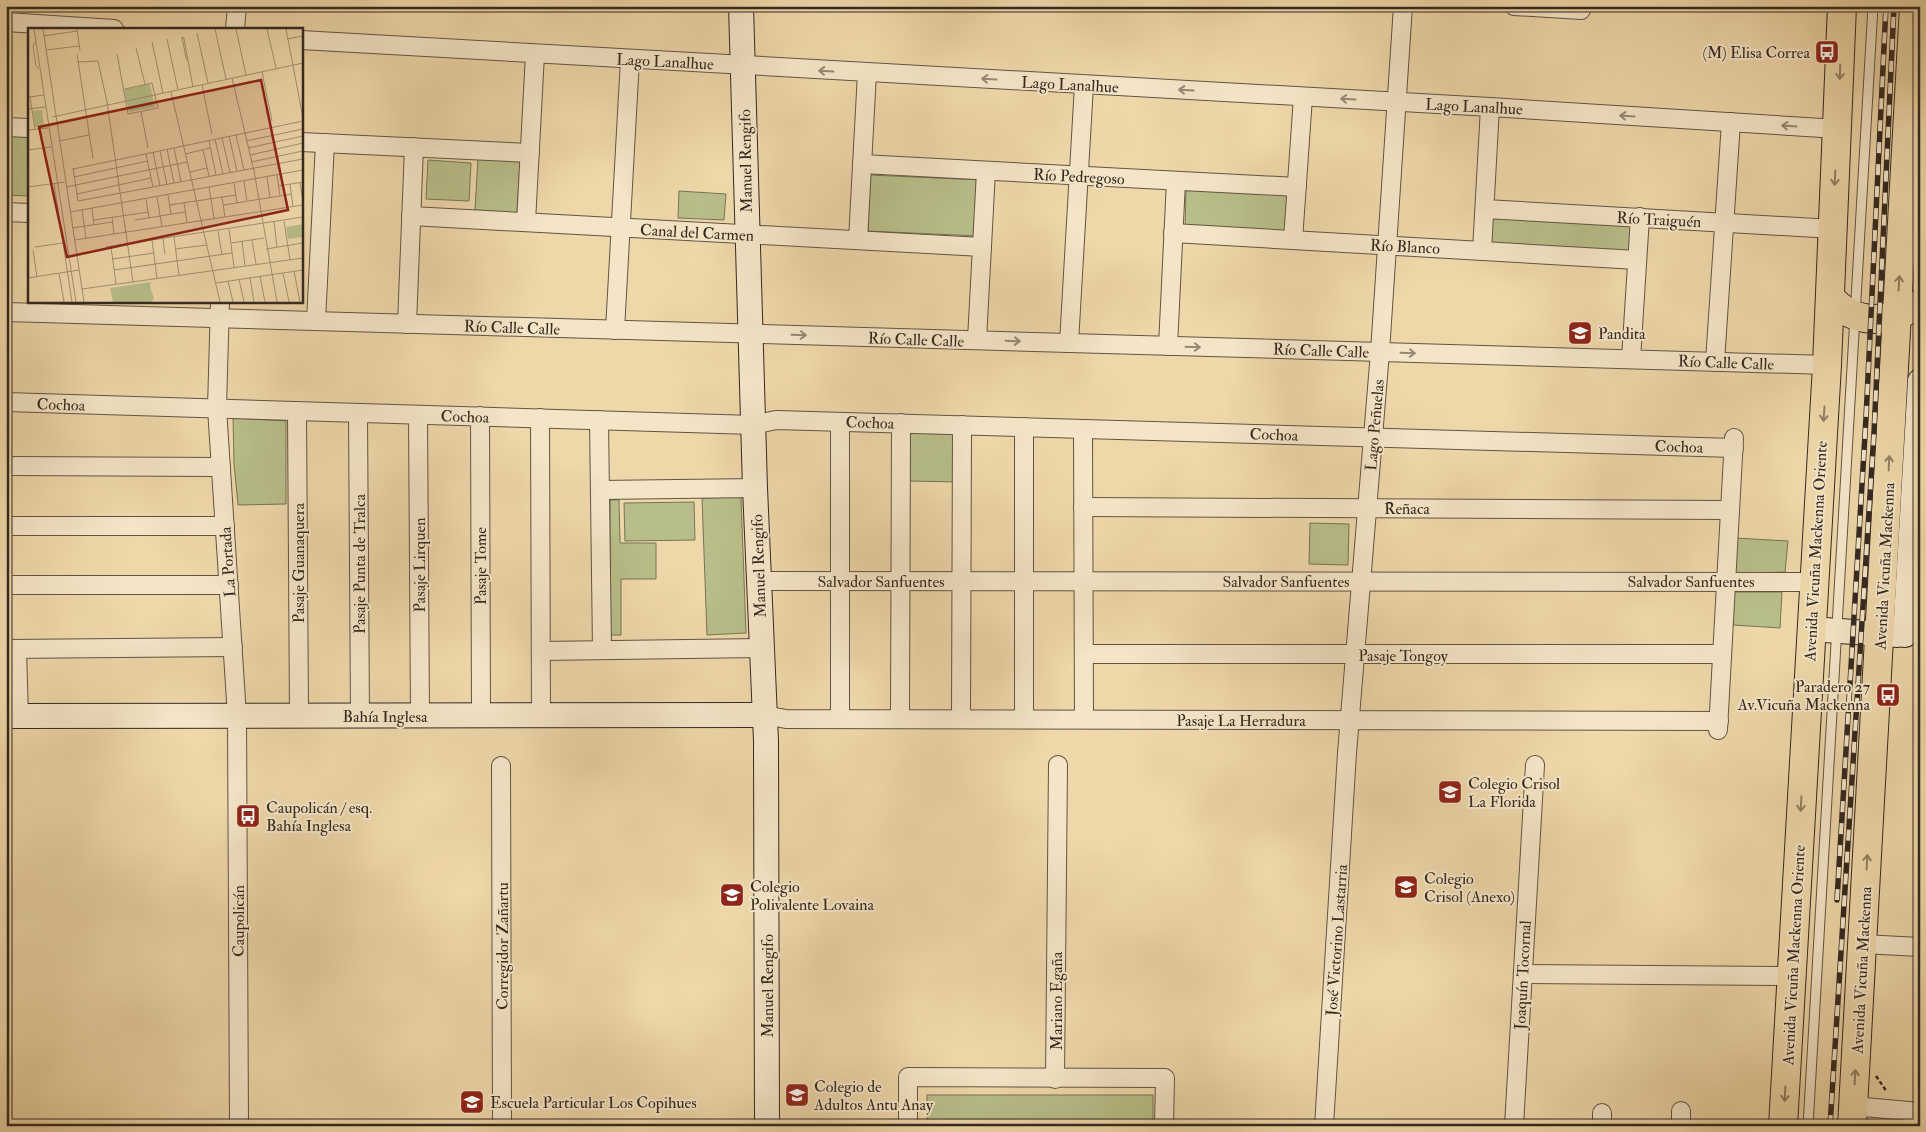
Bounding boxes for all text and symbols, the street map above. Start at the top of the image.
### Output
inset map [28,28,302,302]
bus stop icon: (M) Elisa Correa [1814,39,1840,65]
place label: (M) Elisa Correa [1703,43,1810,63]
street label: Lago Lanalhue [616,49,714,75]
one-way arrow [1835,64,1844,80]
one-way arrow [819,66,835,75]
street label: Lago Lanalhue [1021,72,1119,98]
one-way arrow [981,75,997,84]
one-way arrow [1178,86,1194,95]
street label: Lago Lanalhue [1425,94,1523,120]
one-way arrow [1340,95,1356,104]
street label: Manuel Rengifo [735,109,757,213]
one-way arrow [1619,111,1635,120]
one-way arrow [1781,121,1797,131]
street label: Río Pedregoso [1033,165,1125,189]
one-way arrow [1831,170,1840,186]
street label: Río Traiguén [1616,208,1702,232]
street label: Canal del Carmen [639,220,754,246]
street label: Río Blanco [1369,235,1441,259]
one-way arrow [1894,276,1903,292]
street label: Río Calle Calle [464,316,561,340]
school or university icon: Pandita [1567,320,1593,346]
place label: Pandita [1598,324,1646,344]
street label: Río Calle Calle [868,328,965,352]
one-way arrow [790,330,806,340]
one-way arrow [1005,337,1021,346]
street label: Río Calle Calle [1273,339,1370,363]
one-way arrow [1185,342,1201,351]
one-way arrow [1400,348,1416,357]
street label: Río Calle Calle [1678,351,1775,375]
street label: Lago Peñuelas [1361,378,1389,472]
street label: Cochoa [36,394,86,416]
street label: Cochoa [440,406,490,428]
one-way arrow [1819,406,1828,422]
street label: Cochoa [845,412,895,434]
street label: Cochoa [1249,424,1299,446]
street label: Cochoa [1654,436,1704,458]
street label: Avenida Vicuña Mackenna Oriente [1800,440,1832,663]
one-way arrow [1885,455,1894,471]
street label: Avenida Vicuña Mackenna [1871,482,1899,651]
street label: Pasaje Punta de Tralca [350,494,370,634]
street label: Reñaca [1384,499,1430,519]
street label: Pasaje Guanaquera [289,502,309,623]
street label: Manuel Rengifo [747,513,771,618]
street label: Pasaje Lirquen [410,518,430,612]
street label: La Portada [216,526,240,598]
street label: Pasaje Tome [471,527,491,605]
street label: Salvador Sanfuentes [817,572,945,592]
street label: Salvador Sanfuentes [1222,572,1350,592]
street label: Salvador Sanfuentes [1627,572,1755,592]
street label: Pasaje Tongoy [1358,646,1449,666]
place label: Paradero 27 Av.Vicuña Mackenna [1737,677,1871,715]
bus stop icon: Paradero 27 Av.Vicuña Mackenna [1875,682,1901,708]
street label: Bahía Inglesa [342,707,428,727]
street label: Pasaje La Herradura [1176,711,1306,731]
place label: Colegio Crisol La Florida [1468,774,1560,812]
school or university icon: Colegio Crisol La Florida [1437,779,1463,805]
one-way arrow [1797,796,1806,812]
place label: Caupolicán / esq. Bahía Inglesa [266,798,372,836]
bus stop icon: Caupolicán / esq. Bahía Inglesa [235,803,261,829]
street label: Avenida Vicuña Mackenna Oriente [1778,844,1810,1067]
one-way arrow [1862,855,1871,871]
street label: José Victorino Lastarria [1322,863,1353,1018]
place label: Colegio Crisol (Anexo) [1424,869,1515,907]
school or university icon: Colegio Crisol (Anexo) [1393,874,1419,900]
place label: Colegio Polivalente Lovaina [750,877,875,915]
street label: Corregidor Zañartu [493,882,513,1010]
school or university icon: Colegio Polivalente Lovaina [719,882,745,908]
street label: Caupolicán [229,885,250,957]
street label: Avenida Vicuña Mackenna [1848,886,1876,1055]
street label: Joaquín Tocornal [1510,920,1537,1031]
street label: Manuel Rengifo [758,934,778,1038]
street label: Mariano Egaña [1047,951,1067,1050]
one-way arrow [1850,1069,1859,1085]
place label: Colegio de Adultos Antu Anay [813,1077,934,1115]
school or university icon: Colegio de Adultos Antu Anay [784,1082,810,1108]
one-way arrow [1780,1086,1789,1102]
school or university icon: Escuela Particular Los Copihues [459,1089,485,1115]
place label: Escuela Particular Los Copihues [490,1093,697,1114]

